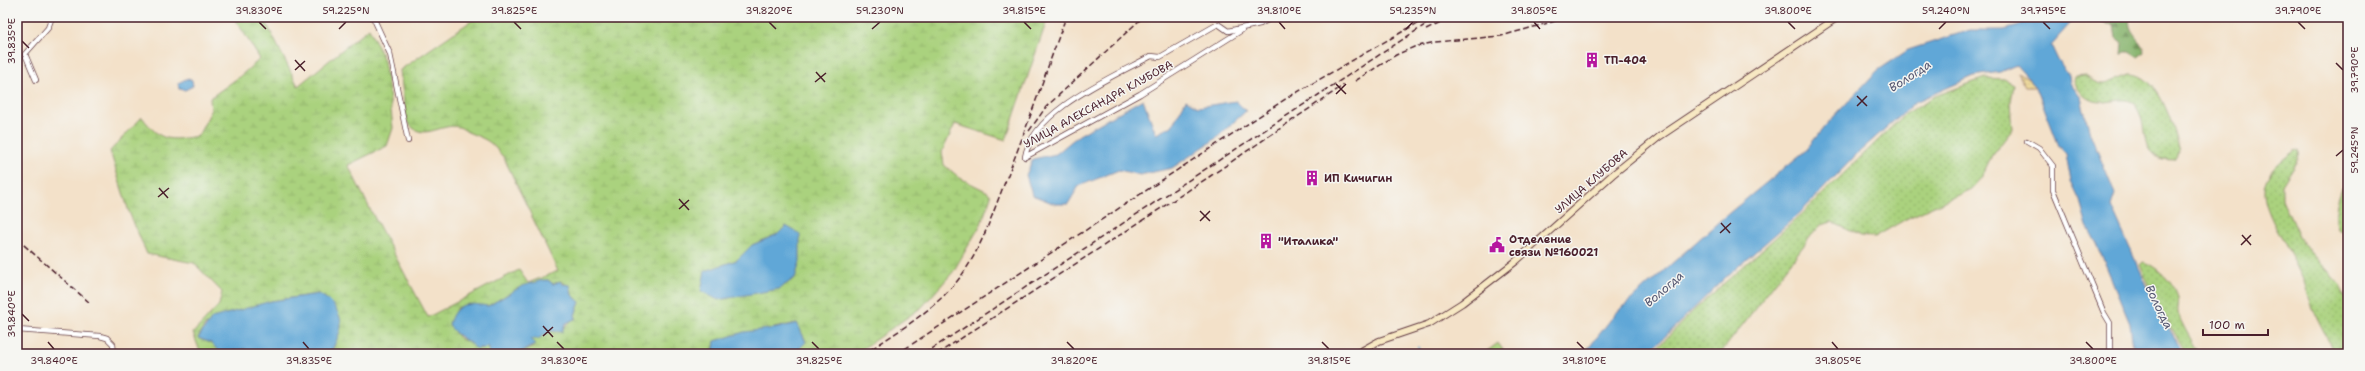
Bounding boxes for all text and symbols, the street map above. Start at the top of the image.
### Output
text: 39.830°E [235,4,283,17]
text: 59.225°N [322,4,370,17]
text: 39.825°E [491,4,537,17]
text: 39.820°E [745,4,793,17]
text: 59.230°N [856,4,904,17]
text: 39.815°E [1002,4,1046,17]
text: 39.810°E [1257,4,1301,17]
text: 59.235°N [1390,4,1436,17]
text: 39.805°E [1511,4,1557,17]
text: 39.800°E [1764,4,1812,17]
text: 59.240°N [1922,4,1970,17]
text: 39.795°E [2020,4,2066,17]
text: 39.790°E [2275,4,2321,17]
text: 39.835°E [5,18,18,64]
text: 39.790°E [2348,47,2361,93]
building icon: ТП-404 [1583,51,1601,69]
place label: ТП-404 [1604,53,1647,68]
water label: Вологда [1886,56,1934,96]
street label: УЛИЦА АЛЕКСАНДРА КЛУБОВА [1021,57,1176,152]
text: 59.245°N [2348,127,2361,173]
street label: УЛИЦА КЛУБОВА [1552,146,1631,217]
building icon: ИП Кичигин [1303,169,1321,187]
place label: ИП Кичигин [1324,171,1392,186]
building icon: "Италика" [1257,232,1275,250]
place label: Отделение связи №160021 [1509,232,1598,260]
place label: "Италика" [1278,234,1339,249]
public building icon: Отделение связи №160021 [1488,236,1506,254]
water label: Вологда [1641,267,1687,311]
water label: Вологда [2141,282,2177,332]
text: 39.840°E [5,290,18,338]
scale bar [2203,311,2268,337]
text: 100 m [2209,317,2245,333]
text: 39.840°E [30,354,78,367]
text: 39.835°E [286,354,332,367]
text: 39.830°E [540,354,588,367]
text: 39.825°E [796,354,842,367]
text: 39.820°E [1050,354,1098,367]
text: 39.815°E [1307,354,1351,367]
text: 39.810°E [1562,354,1606,367]
text: 39.805°E [1815,354,1861,367]
text: 39.800°E [2069,354,2117,367]

